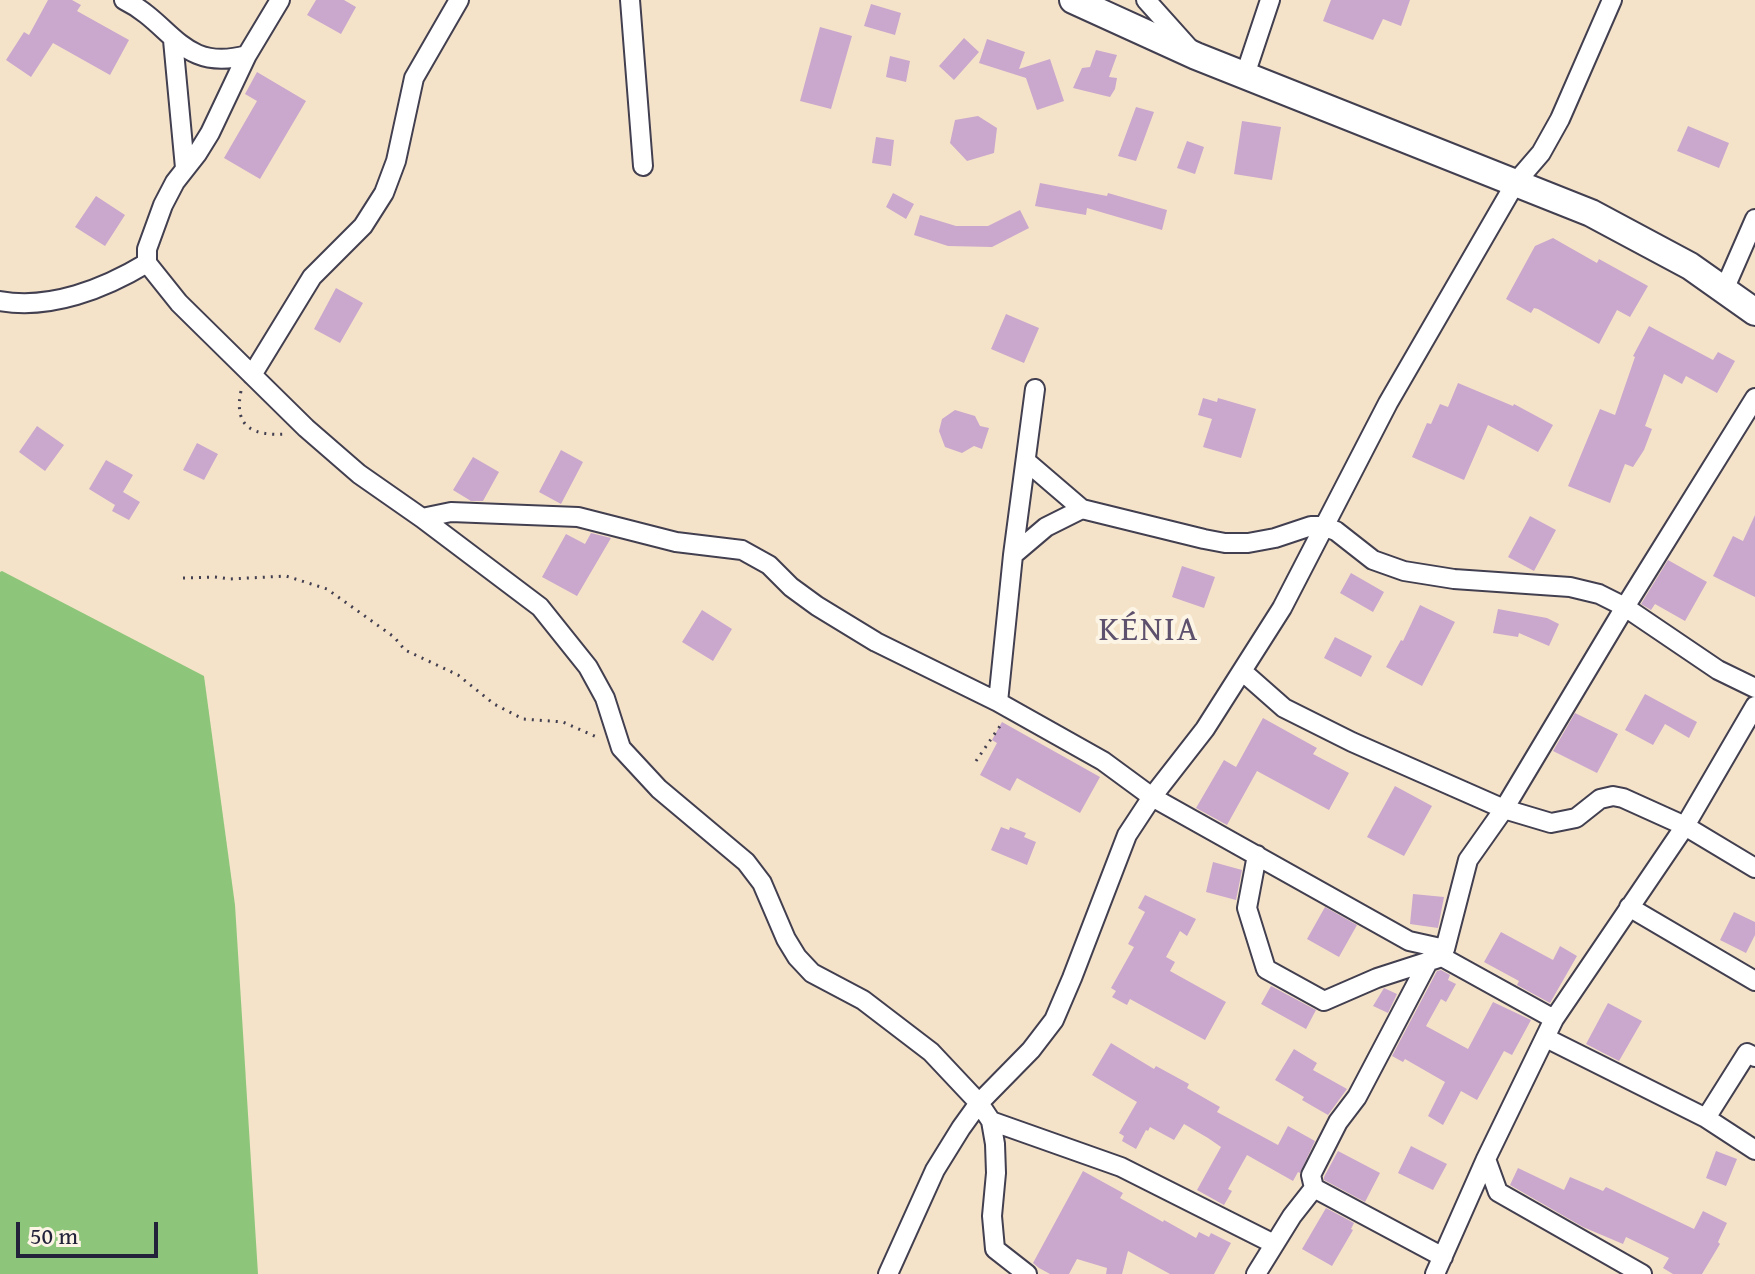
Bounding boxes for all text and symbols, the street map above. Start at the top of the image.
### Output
district label: KÉNIA [1099,611,1199,651]
scale bar [20,1206,162,1256]
text: 50 m [30,1218,78,1253]

